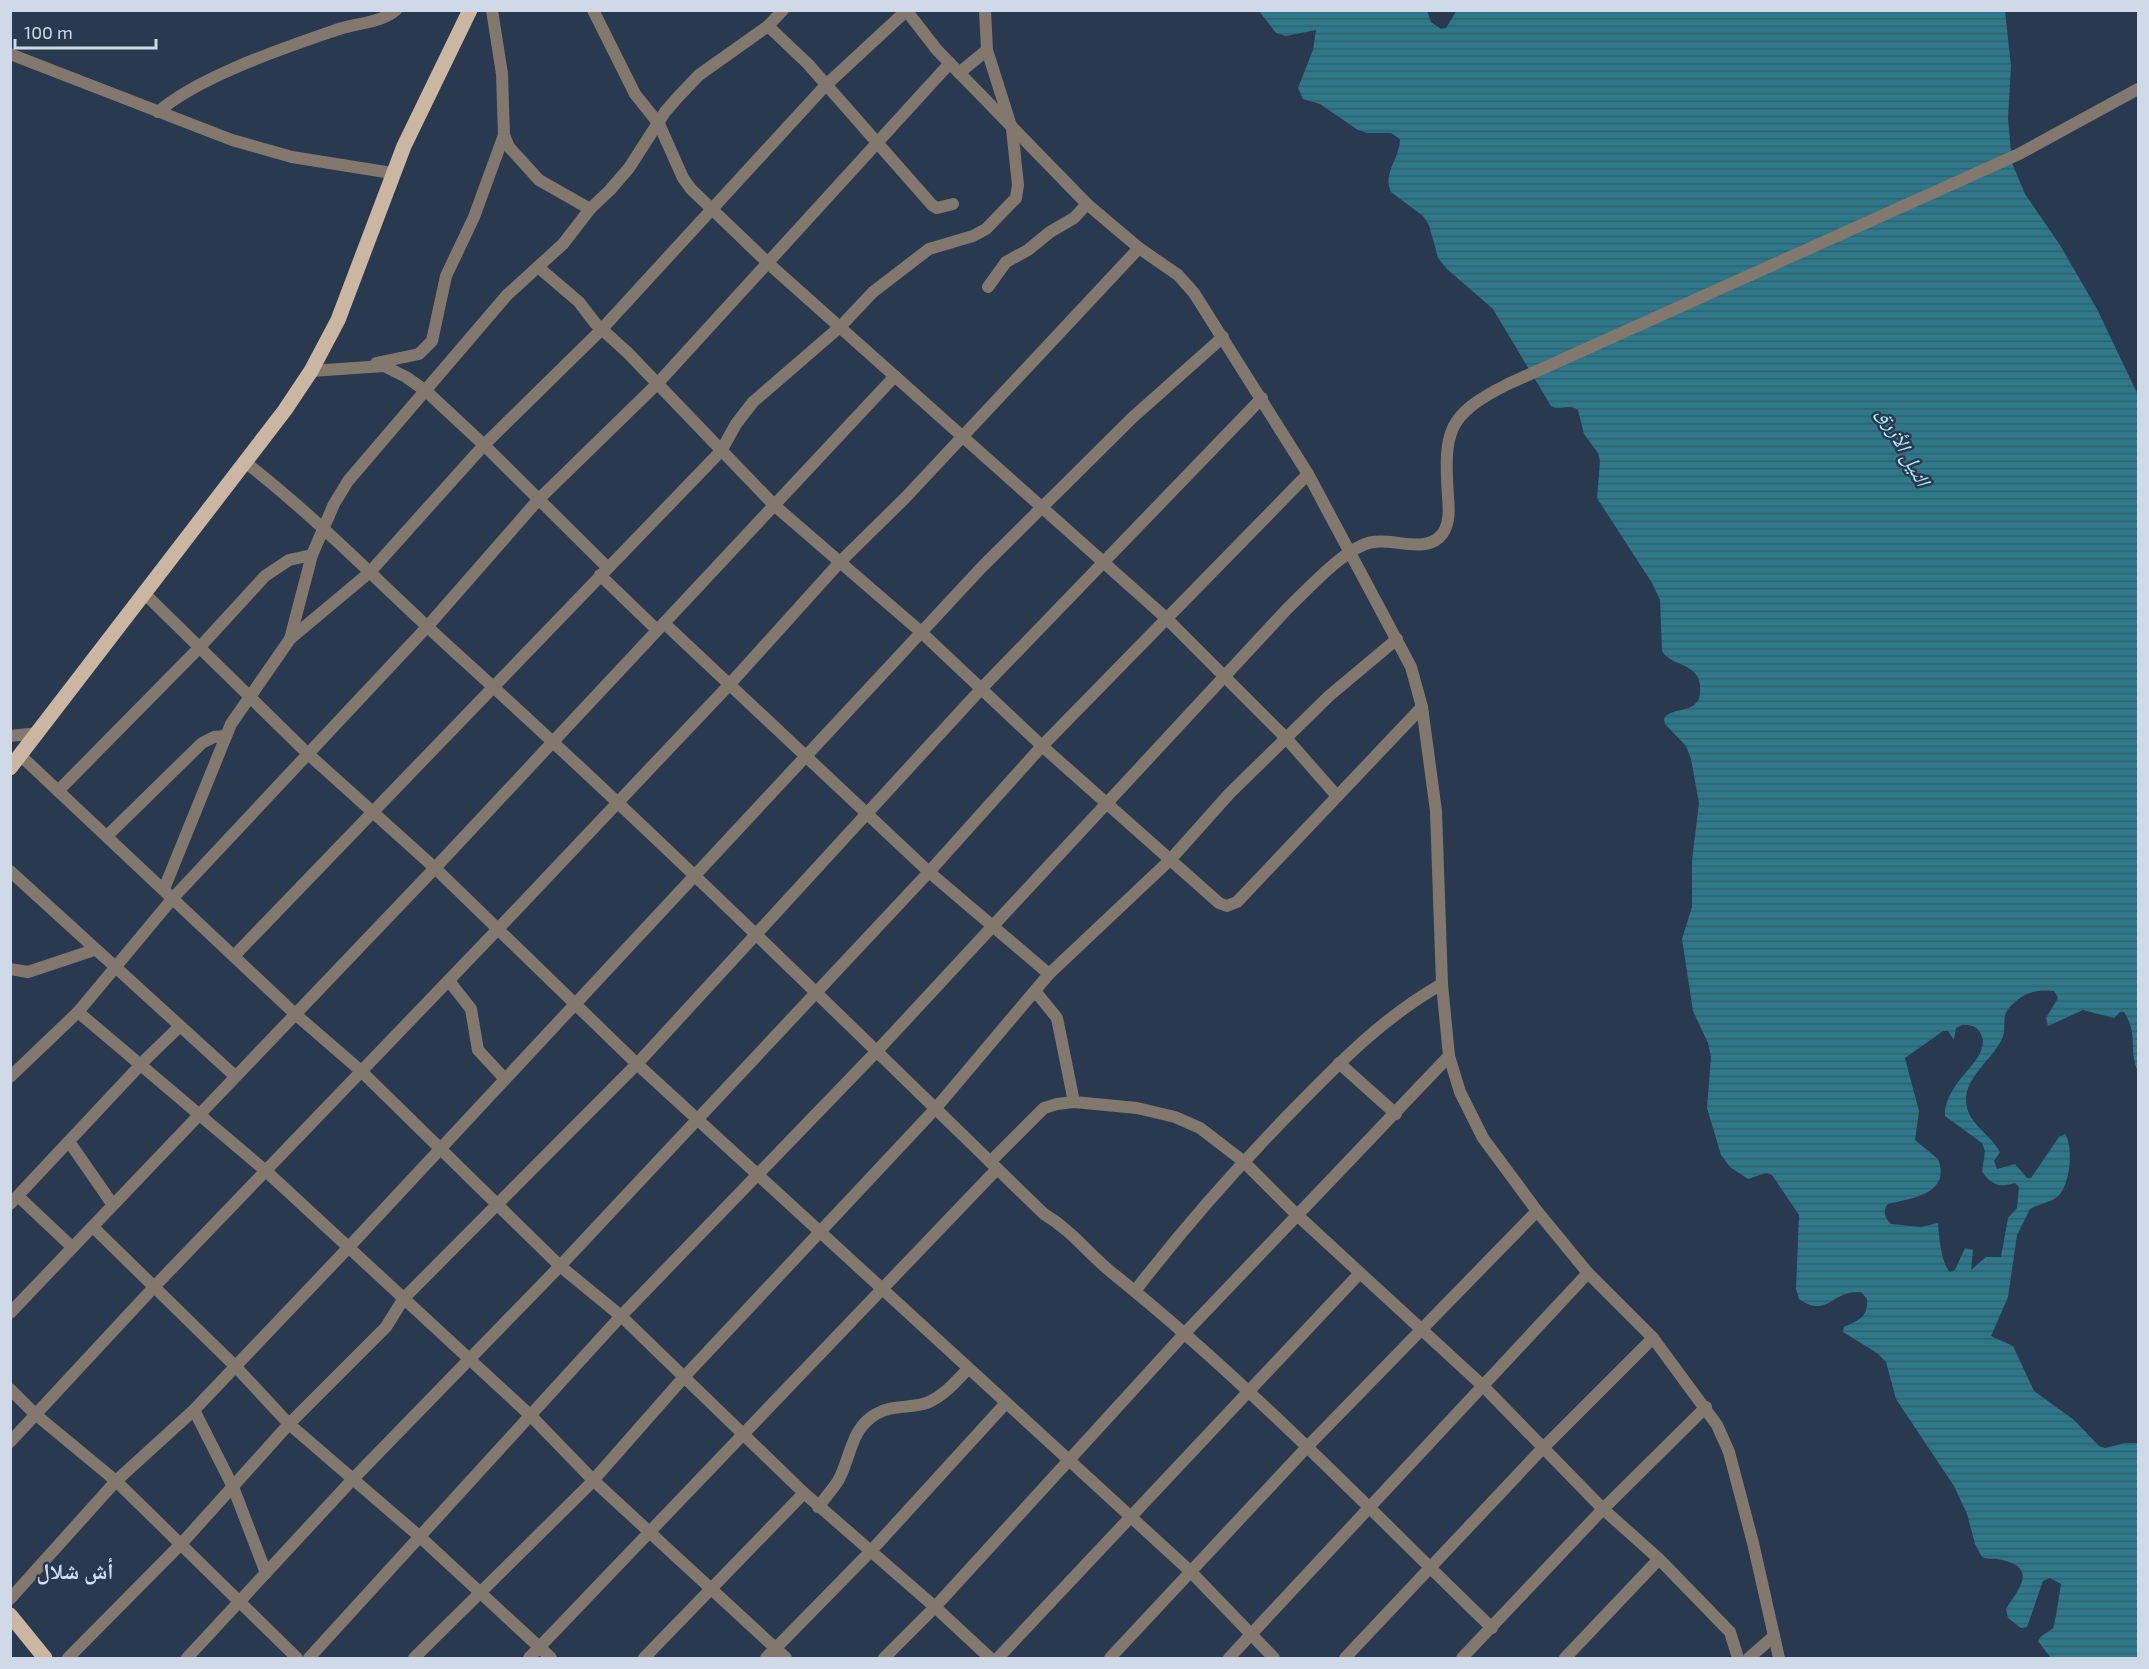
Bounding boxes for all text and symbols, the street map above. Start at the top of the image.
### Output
scale bar [15,12,156,50]
text: 100 m [24,21,73,43]
water label: النيل الأزرق [1871,402,1938,492]
district label: أش شلال [36,1557,114,1585]

